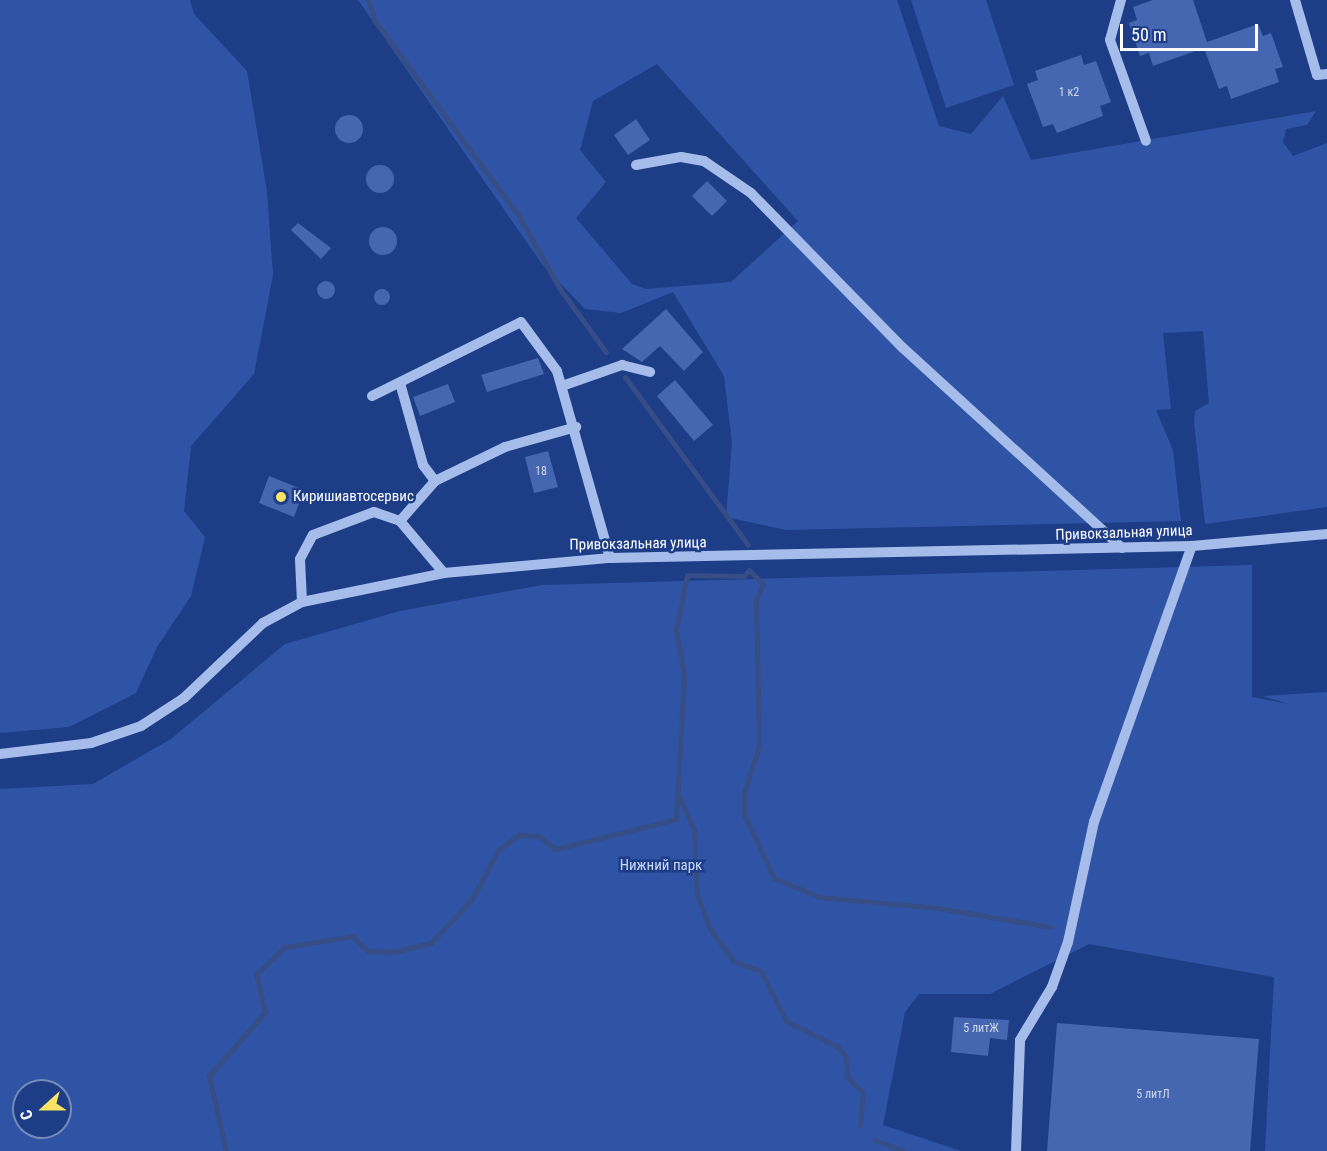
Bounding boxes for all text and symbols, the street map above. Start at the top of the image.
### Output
scale bar [1123,12,1261,50]
text: 50 m [1131,24,1166,45]
house number: 1 к2 [1059,86,1079,100]
house number: 18 [535,465,547,479]
place label: Киришиавтосервис [293,488,414,506]
marker: Киришиавтосервис [274,490,288,504]
street label: Привокзальная улица [1055,522,1193,544]
street label: Привокзальная улица [569,534,707,554]
park label: Нижний парк [620,857,702,875]
house number: 5 литЖ [963,1022,999,1036]
north arrow [12,1079,72,1139]
house number: 5 литЛ [1136,1088,1170,1102]
text: С [16,1107,37,1123]

